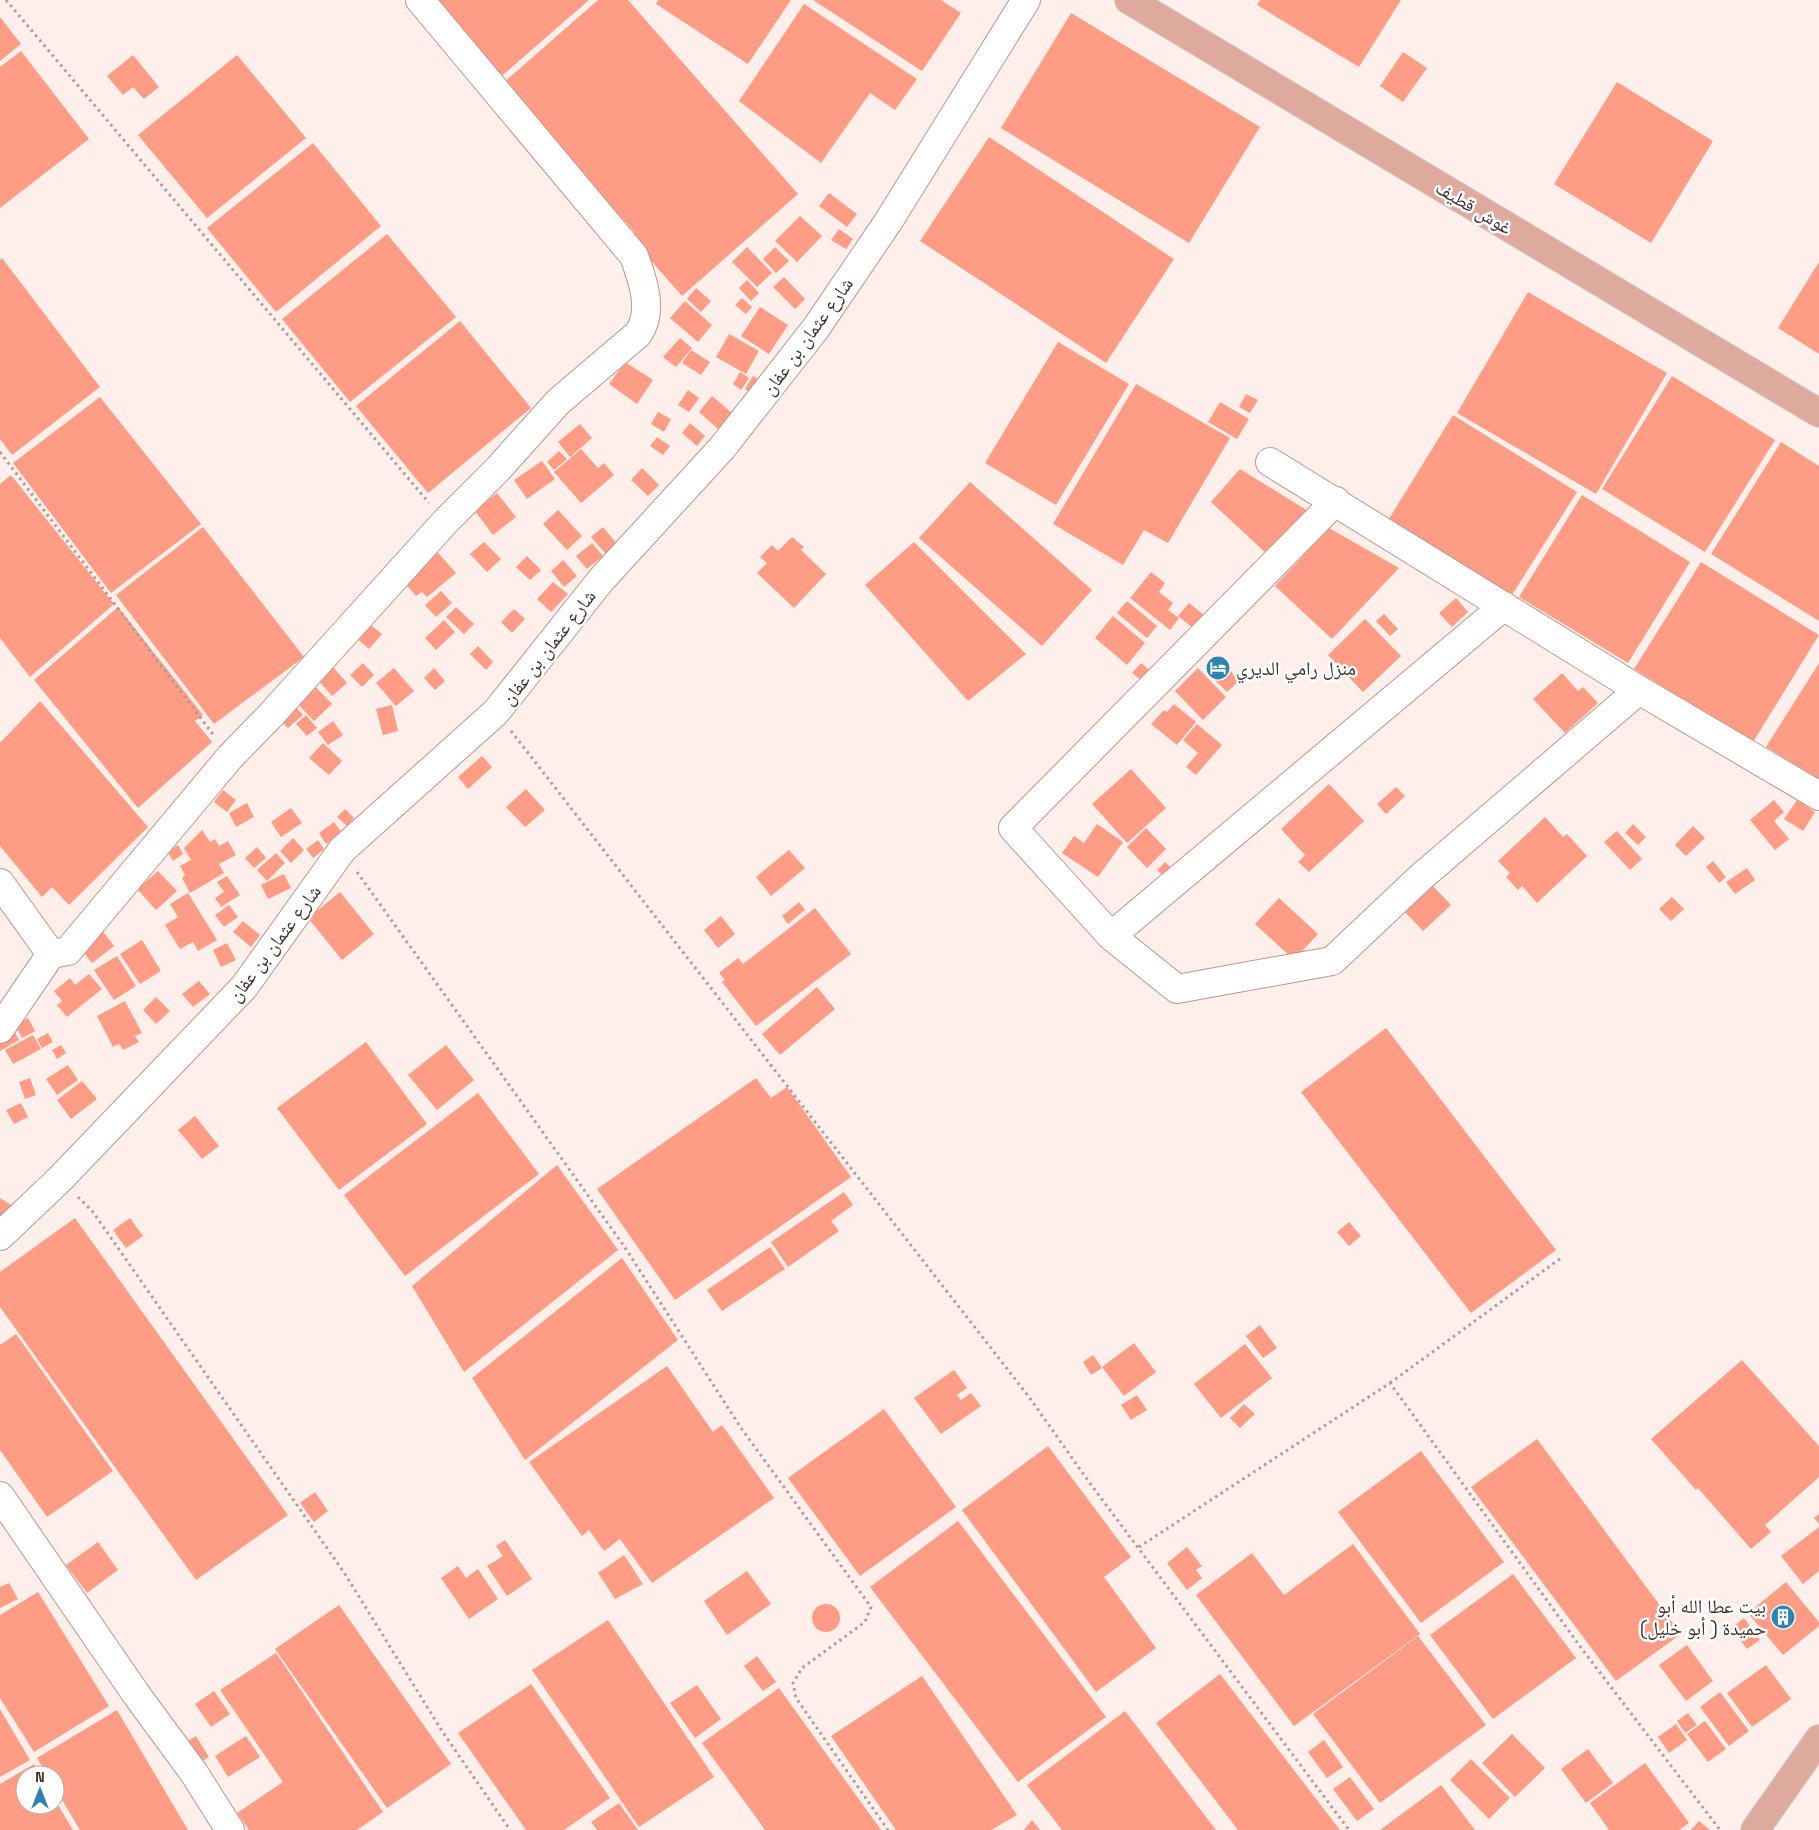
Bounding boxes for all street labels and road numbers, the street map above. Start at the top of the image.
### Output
street label: غوش قطيف [1431,175,1517,240]
street label: شارع عثمان بن عفان [756,272,859,400]
street label: شارع عثمان بن عفان [495,584,601,710]
street label: شارع عثمان بن عفان [222,880,327,1007]

